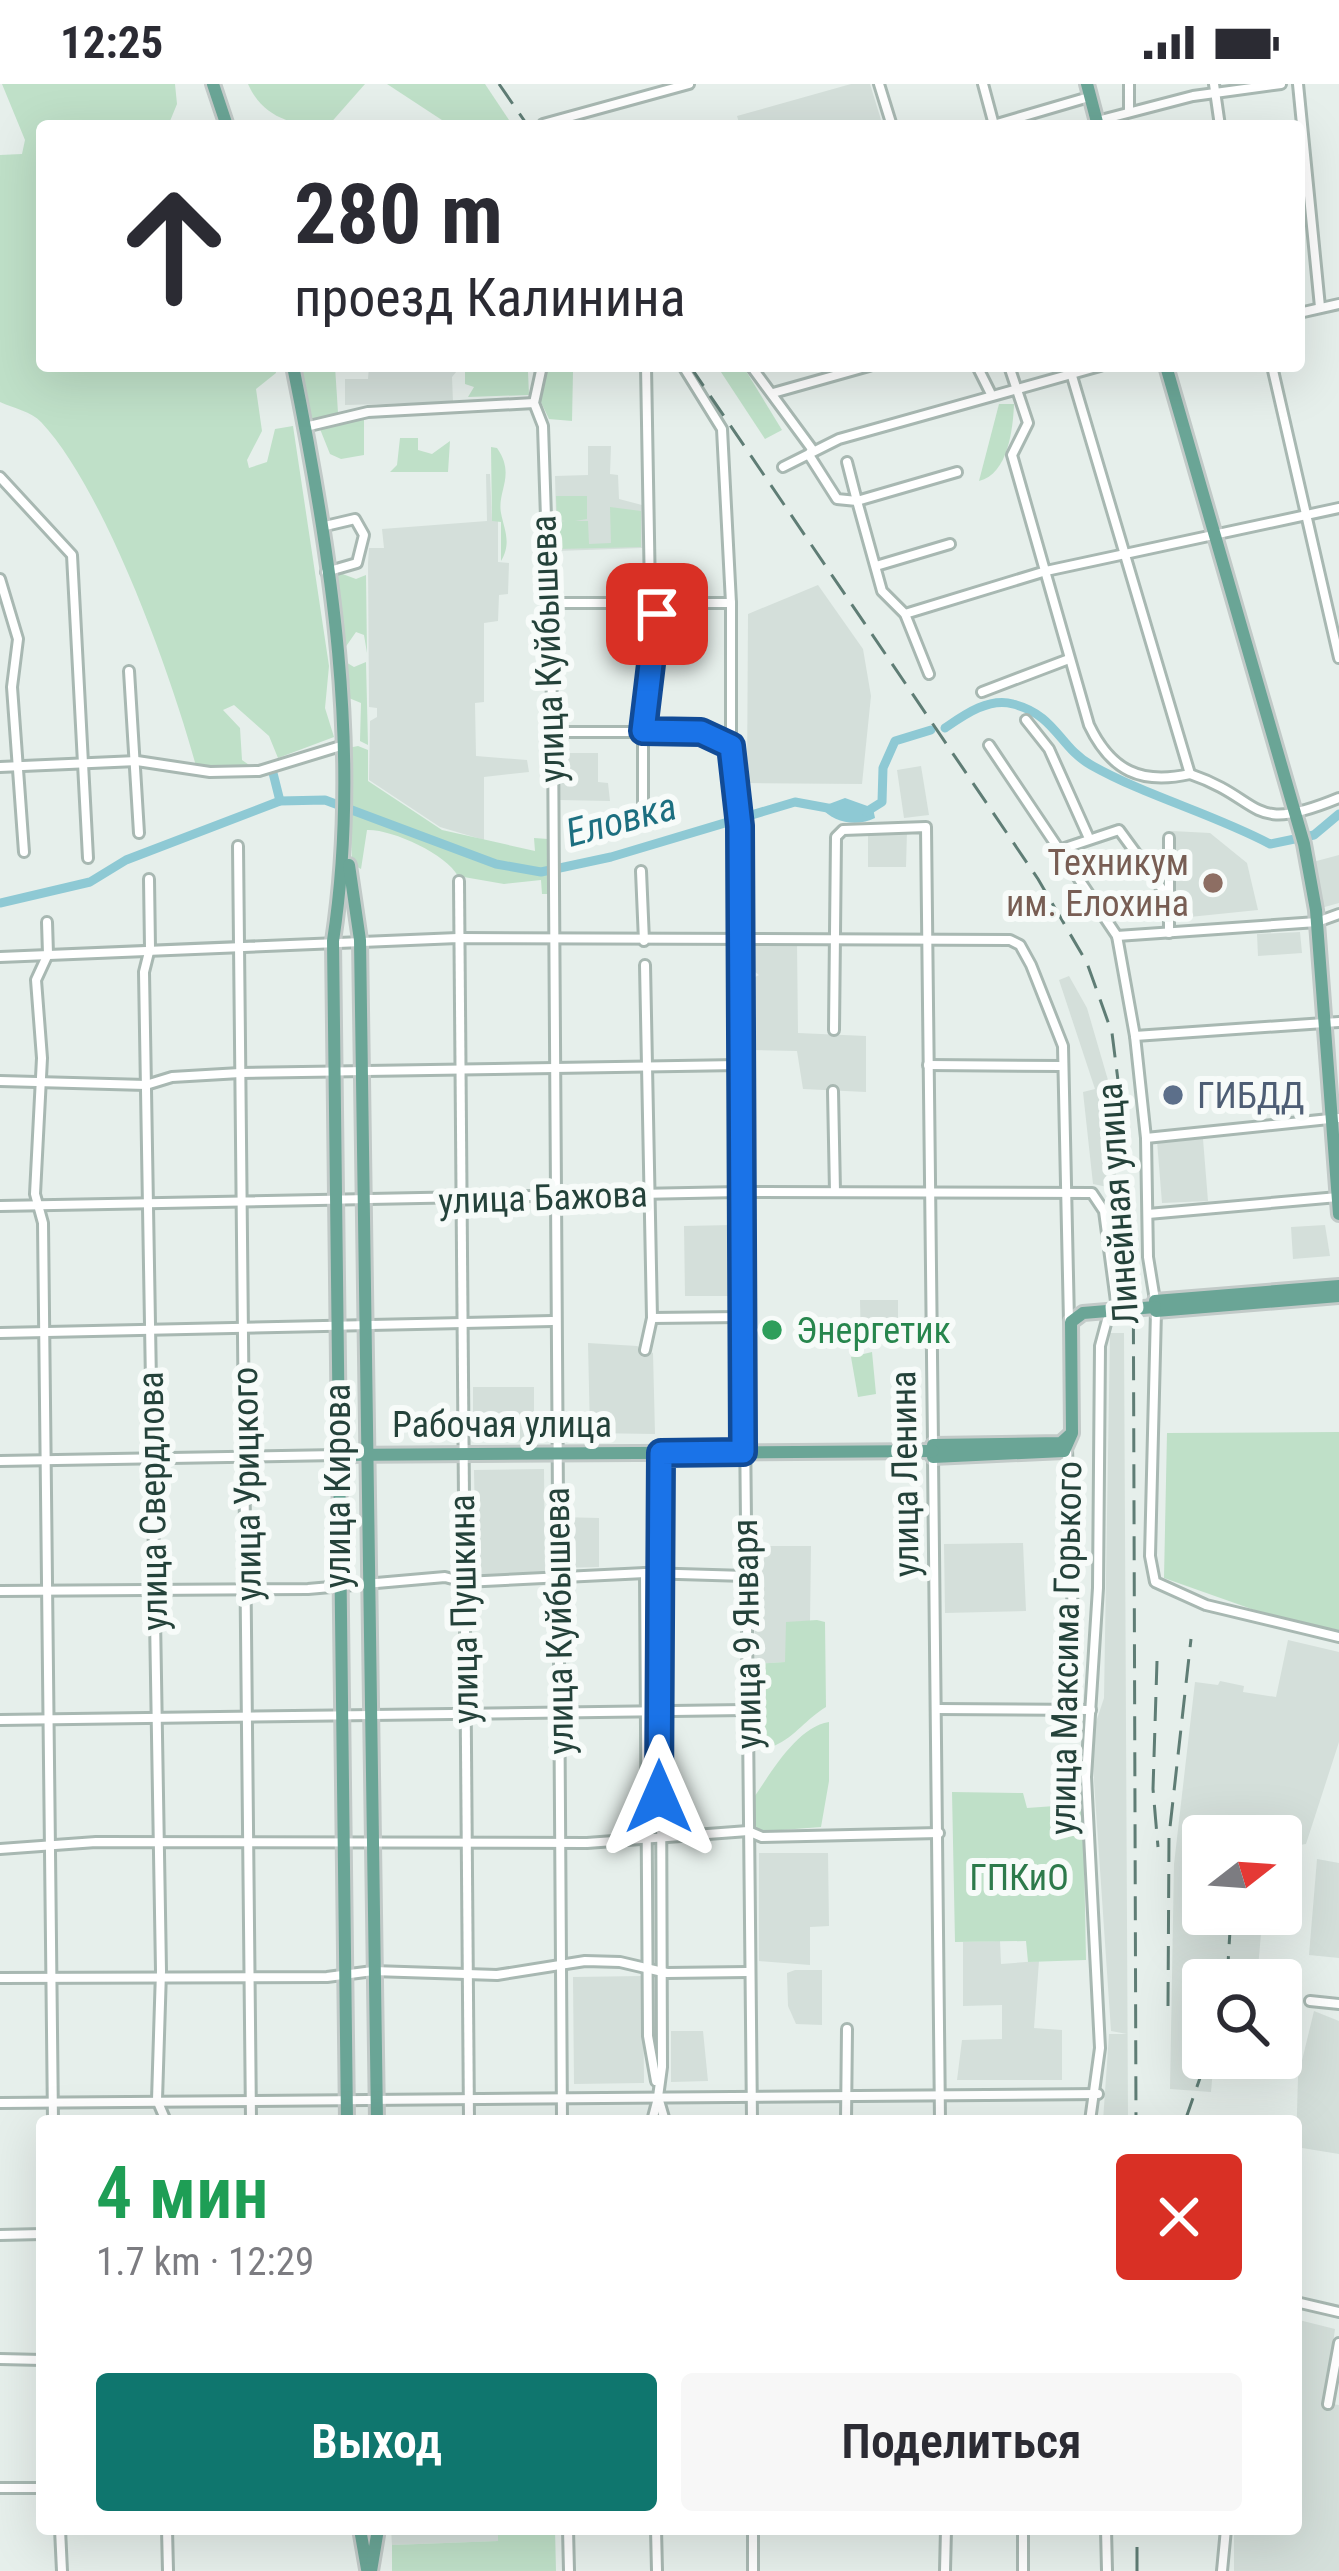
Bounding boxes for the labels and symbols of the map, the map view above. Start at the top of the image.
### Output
street label: улица Куйбышева [522,514,574,783]
pin [606,563,708,665]
water label: Еловка [561,783,682,857]
place label: Техникум им. Елохина [1006,842,1189,925]
marker: Техникум им. Елохина [1200,870,1226,896]
place label: ГИБДД [1197,1075,1305,1117]
street label: Линейная улица [1089,1082,1147,1326]
marker: ГИБДД [1160,1082,1186,1108]
street label: улица Бажова [438,1173,648,1223]
place label: Энергетик [796,1310,951,1352]
marker: Энергетик [759,1317,785,1343]
street label: улица Урицкого [224,1366,270,1602]
street label: улица Ленина [882,1370,928,1578]
street label: улица Свердлова [130,1371,176,1631]
street label: улица Кирова [317,1384,359,1588]
street label: Рабочая улица [392,1404,612,1446]
street label: улица Максима Горького [1042,1461,1090,1835]
street label: улица Куйбышева [536,1487,582,1755]
street label: улица Пушкина [441,1494,487,1724]
street label: улица 9 Января [724,1518,770,1750]
position arrow [596,1734,722,1860]
north arrow [1182,1815,1302,1935]
park label: ГПКиО [969,1857,1069,1899]

